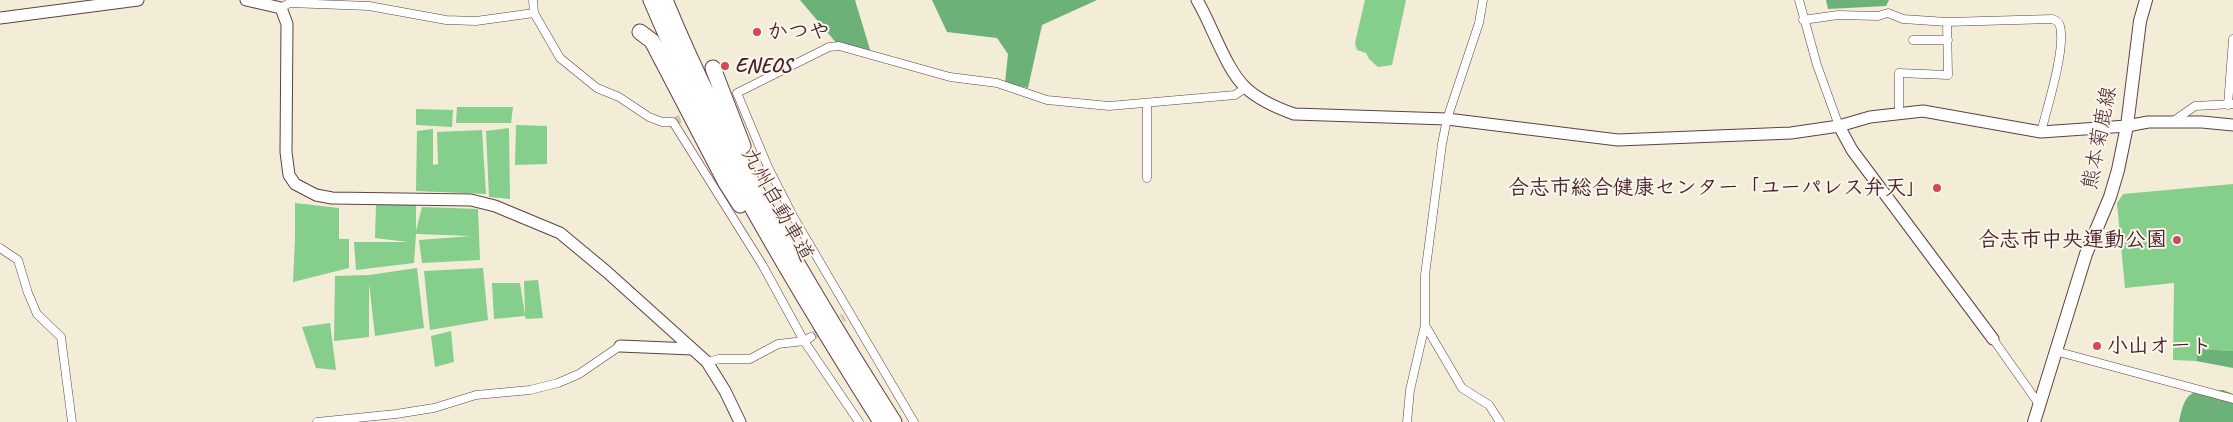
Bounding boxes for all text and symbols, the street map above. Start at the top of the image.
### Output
place label: かつや [767,19,830,45]
marker: かつや [751,26,763,38]
place label: ENEOS [735,53,791,79]
marker: ENEOS [719,60,731,72]
street label: 熊本菊鹿線 [2078,84,2122,192]
street label: 九州自動車道 [735,144,819,266]
place label: 合志市総合健康センター「ユーパレス弁天」 [1508,175,1927,201]
marker: 合志市総合健康センター「ユーパレス弁天」 [1931,182,1943,194]
place label: 合志市中央運動公園 [1978,227,2167,253]
marker: 合志市中央運動公園 [2171,234,2183,246]
place label: 小山オート [2107,333,2212,359]
marker: 小山オート [2091,340,2103,352]

